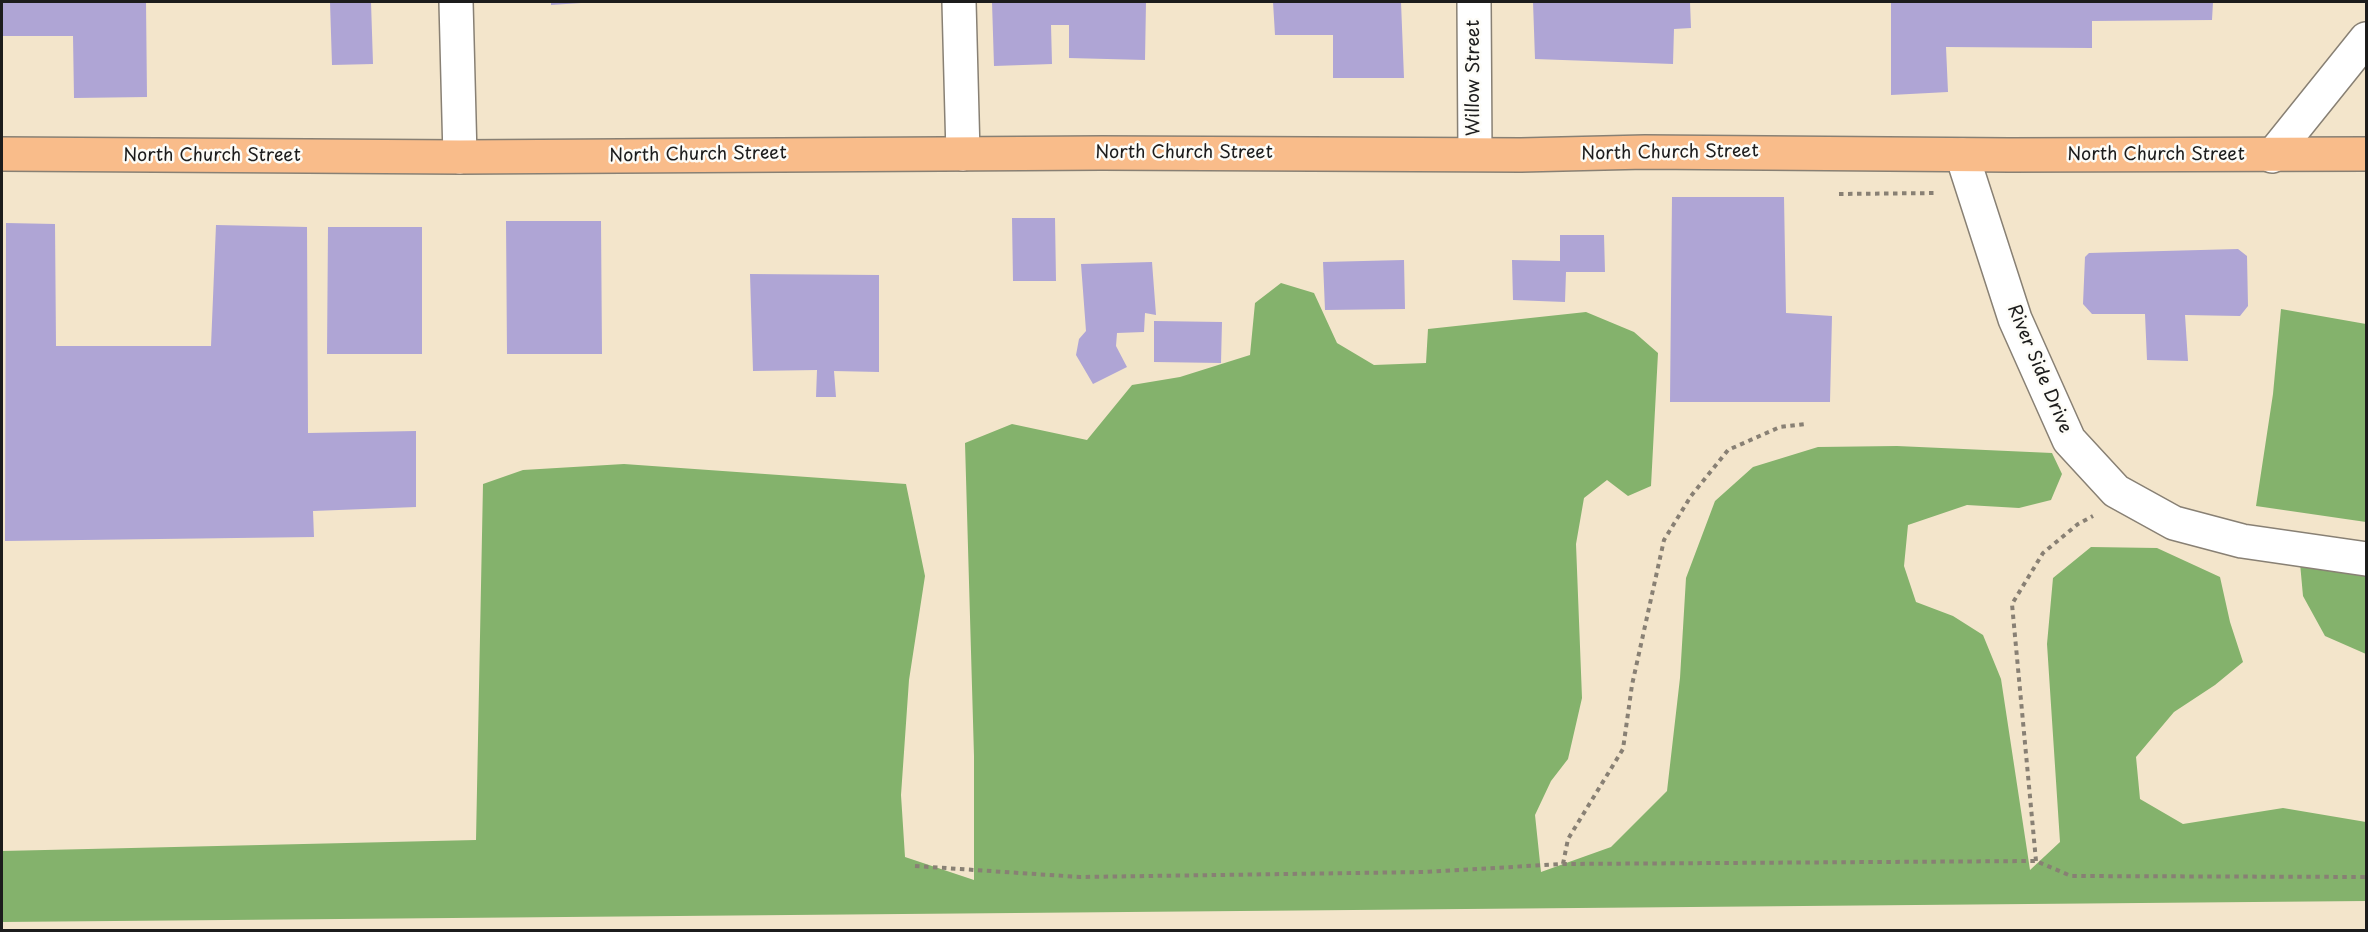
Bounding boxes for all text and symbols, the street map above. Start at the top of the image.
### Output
street label: Willow Street [1463,20,1485,136]
street label: North Church Street [1581,141,1759,165]
street label: North Church Street [1095,142,1273,164]
street label: North Church Street [609,143,787,167]
street label: North Church Street [2067,144,2245,166]
street label: North Church Street [123,145,301,167]
street label: River Side Drive [2002,301,2076,437]

